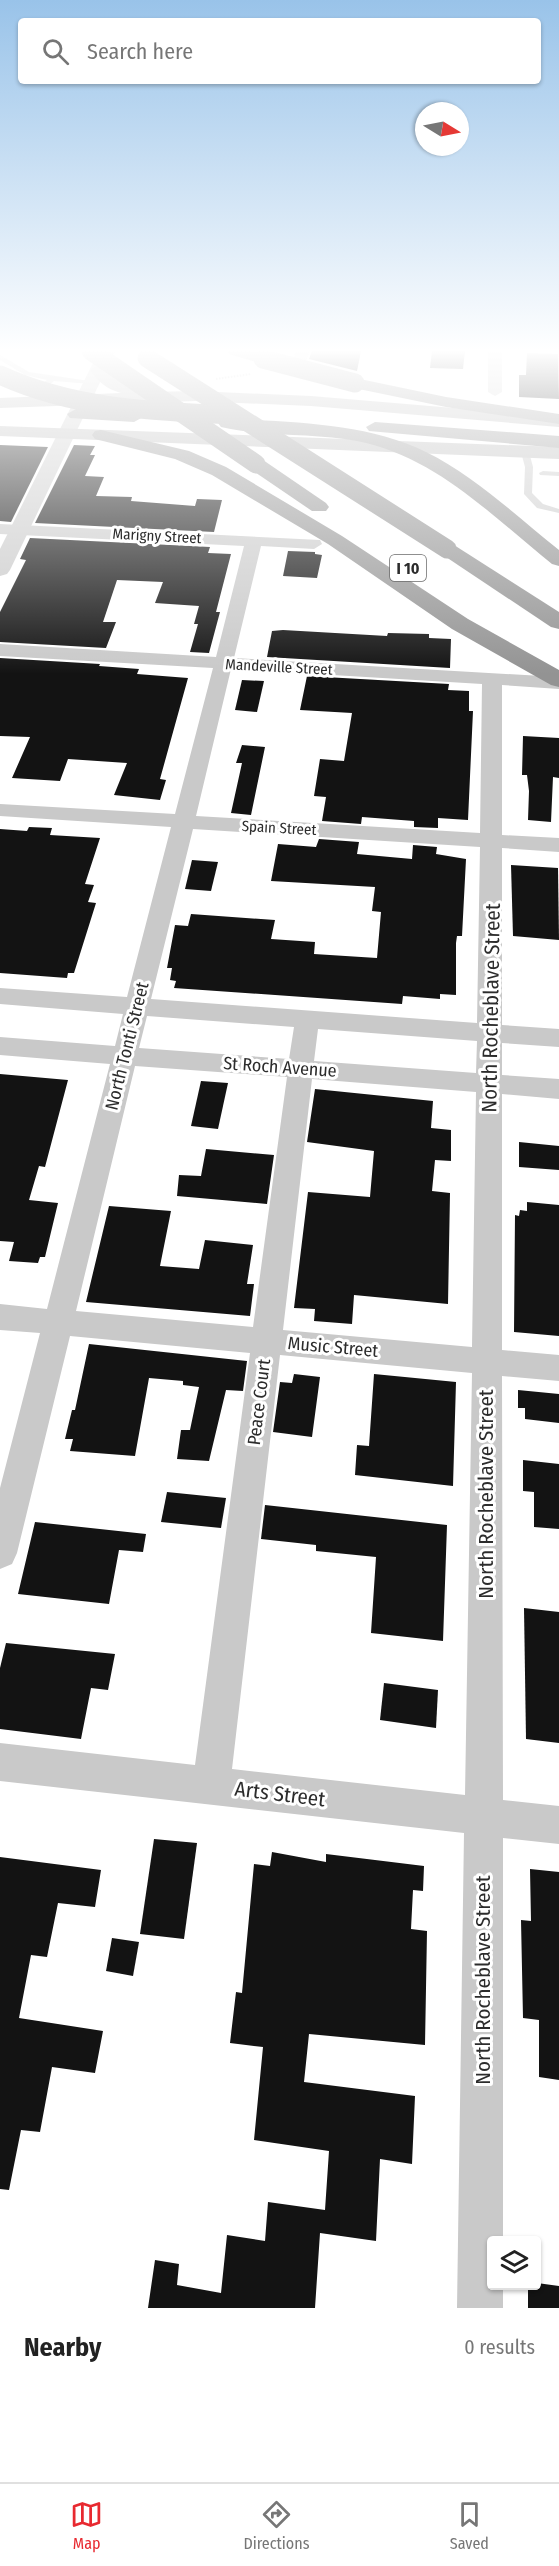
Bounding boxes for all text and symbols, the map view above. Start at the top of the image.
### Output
search box [18,18,541,84]
icon: search [39,35,72,68]
text: Search here [87,38,193,65]
north arrow [415,102,469,156]
street label: Marigny Street [112,525,202,547]
road number: I 10 [390,555,426,581]
street label: Mandeville Street [225,655,333,679]
street label: Spain Street [241,817,317,839]
street label: North Rocheblave Street [476,903,506,1113]
street label: North Tonti Street [100,979,154,1112]
street label: St Roch Avenue [223,1052,338,1082]
street label: Music Street [287,1332,379,1362]
street label: Peace Court [243,1358,275,1446]
street label: North Rocheblave Street [473,1389,499,1599]
street label: Arts Street [233,1776,327,1812]
street label: North Rocheblave Street [470,1875,496,2085]
map controls [487,2236,541,2290]
button: layers [487,2236,541,2290]
text: Nearby [24,2332,101,2363]
text: 0 results [464,2335,535,2359]
tab: Map [70,2498,103,2553]
tab: Directions [243,2498,310,2553]
tab: Saved [450,2498,489,2553]

